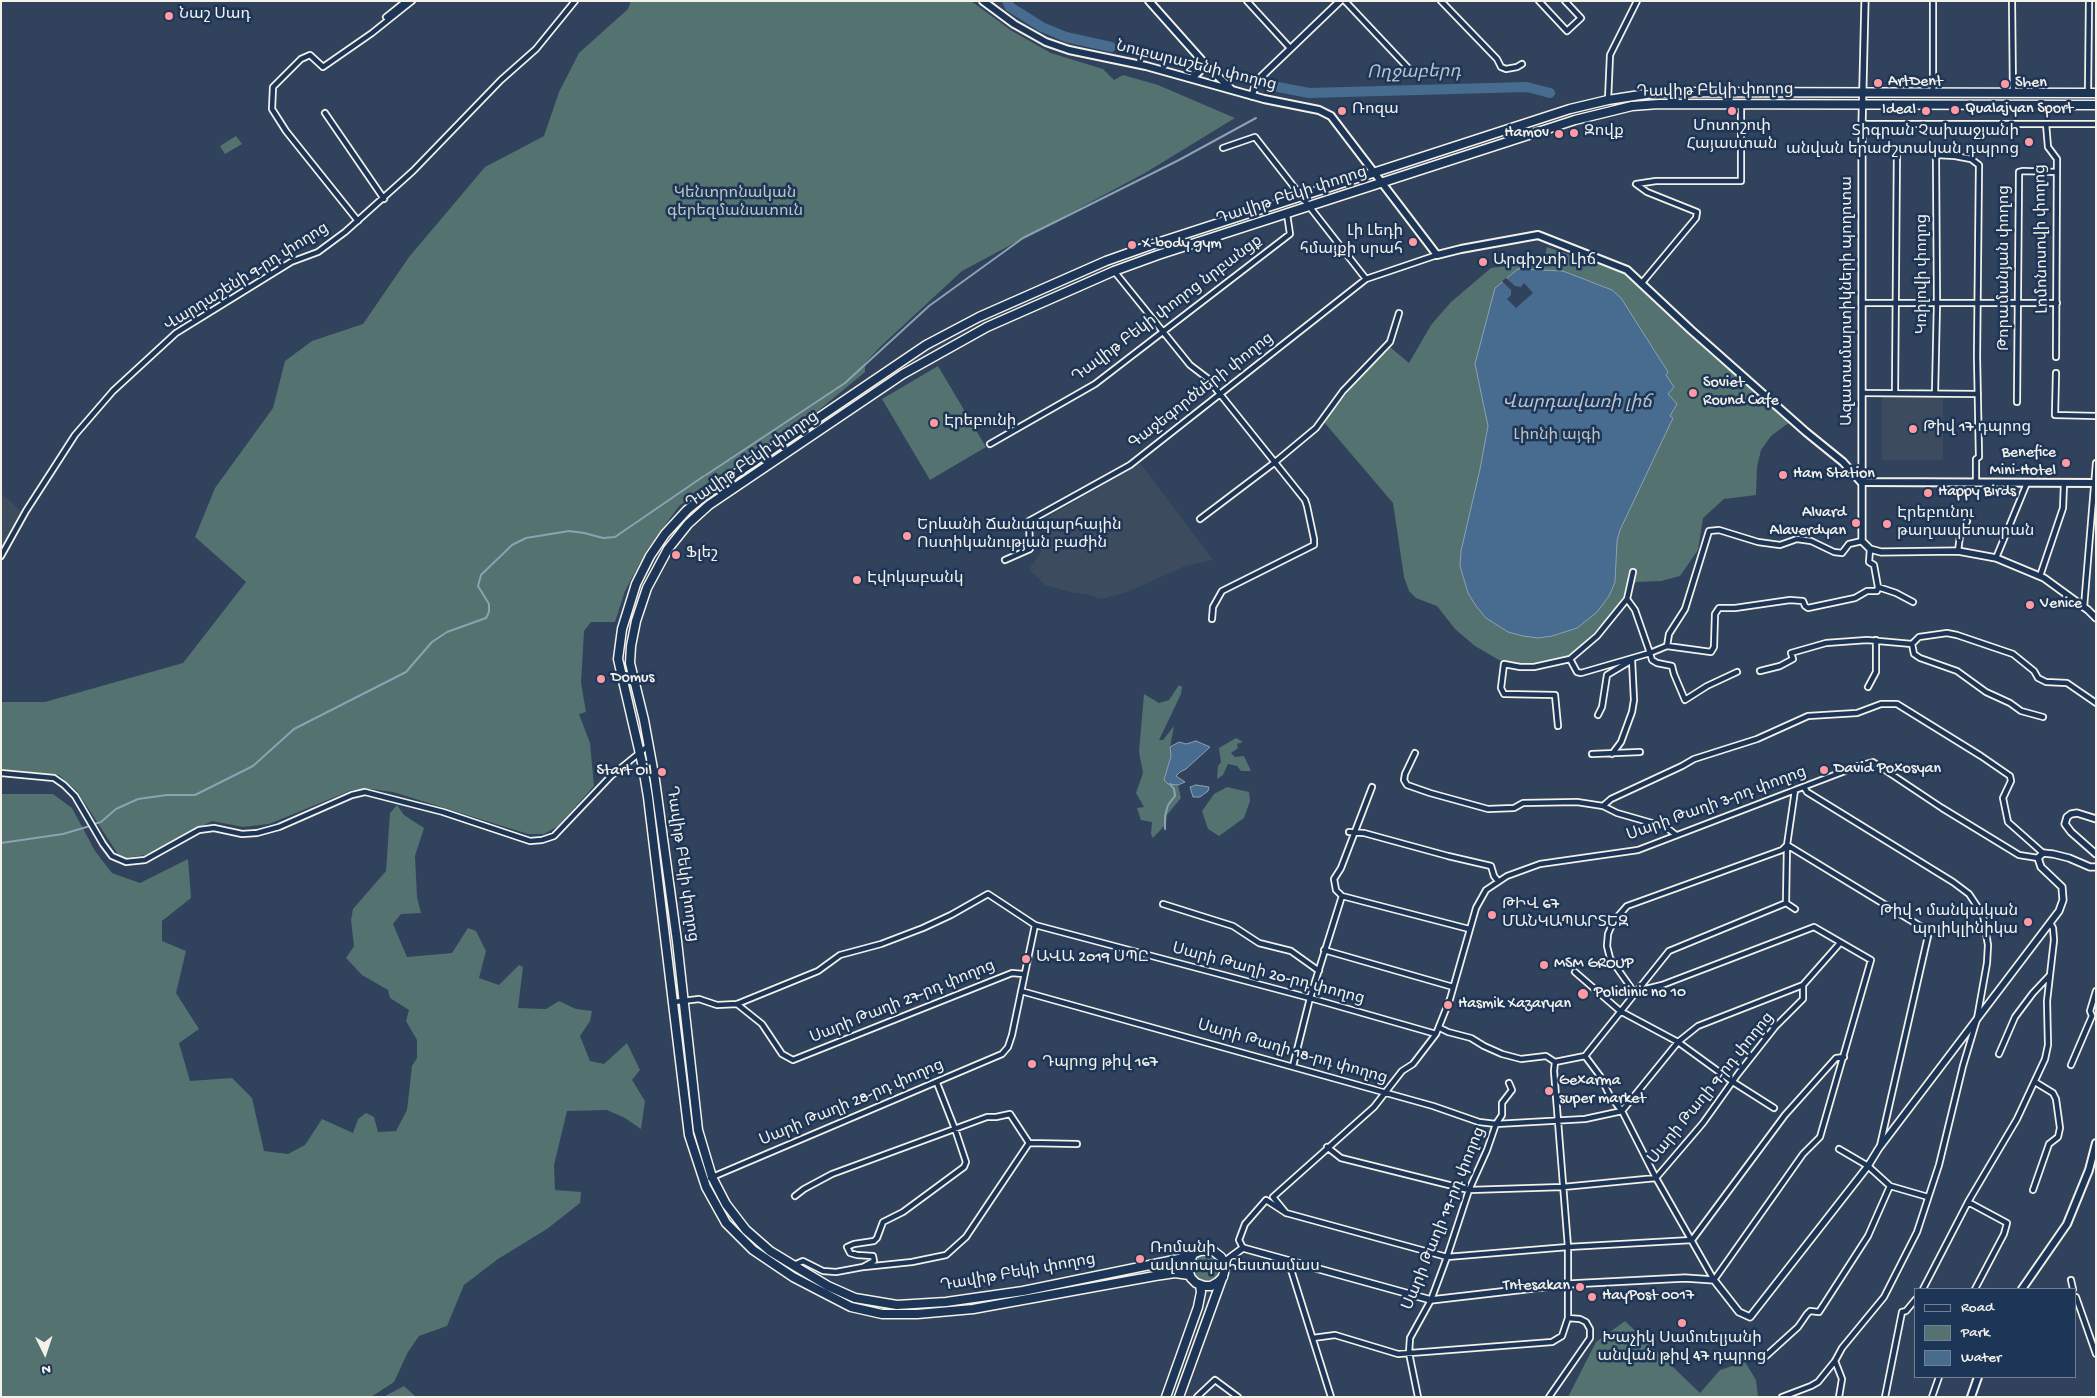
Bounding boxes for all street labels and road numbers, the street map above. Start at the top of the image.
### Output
street label: Նուբարաշենի փողոց [1114,38,1278,96]
street label: Դավիթ Բեկի փողոց [1636,81,1794,103]
street label: Դավիթ Բեկի փողոց [1214,164,1370,230]
street label: Լոմոնոսովի փողոց [2032,164,2054,314]
street label: Ազատամարտիկների պողոտա [1839,176,1859,426]
street label: Թորամանյան փողոց [1996,185,2016,351]
street label: Կռիլովի փողոց [1914,214,1934,334]
street label: Վարդաշենի 9-րդ փողոց [161,219,333,337]
street label: Դավիթ Բեկի փողոց նրբանցք [1069,232,1267,388]
street label: Գաջեգործների փողոց [1126,330,1278,454]
street label: Դավիթ Բեկի փողոց [683,408,823,514]
street label: Սարի Թաղի 3-րդ փողոց [1624,763,1810,847]
street label: Դավիթ Բեկի փողոց [661,785,701,943]
street label: Սարի Թաղի 20-րդ փողոց [1170,940,1366,1010]
street label: Սարի Թաղի 27-րդ փողոց [808,957,998,1049]
street label: Սարի Թաղի 9-րդ փողոց [1645,1009,1779,1169]
street label: Սարի Թաղի 18-րդ փողոց [1195,1017,1389,1089]
street label: Սարի Թաղի 28-րդ փողոց [757,1056,947,1152]
street label: Սարի Թաղի 19-րդ փողոց [1399,1124,1491,1314]
street label: Դավիթ Բեկի փողոց [939,1251,1097,1297]

